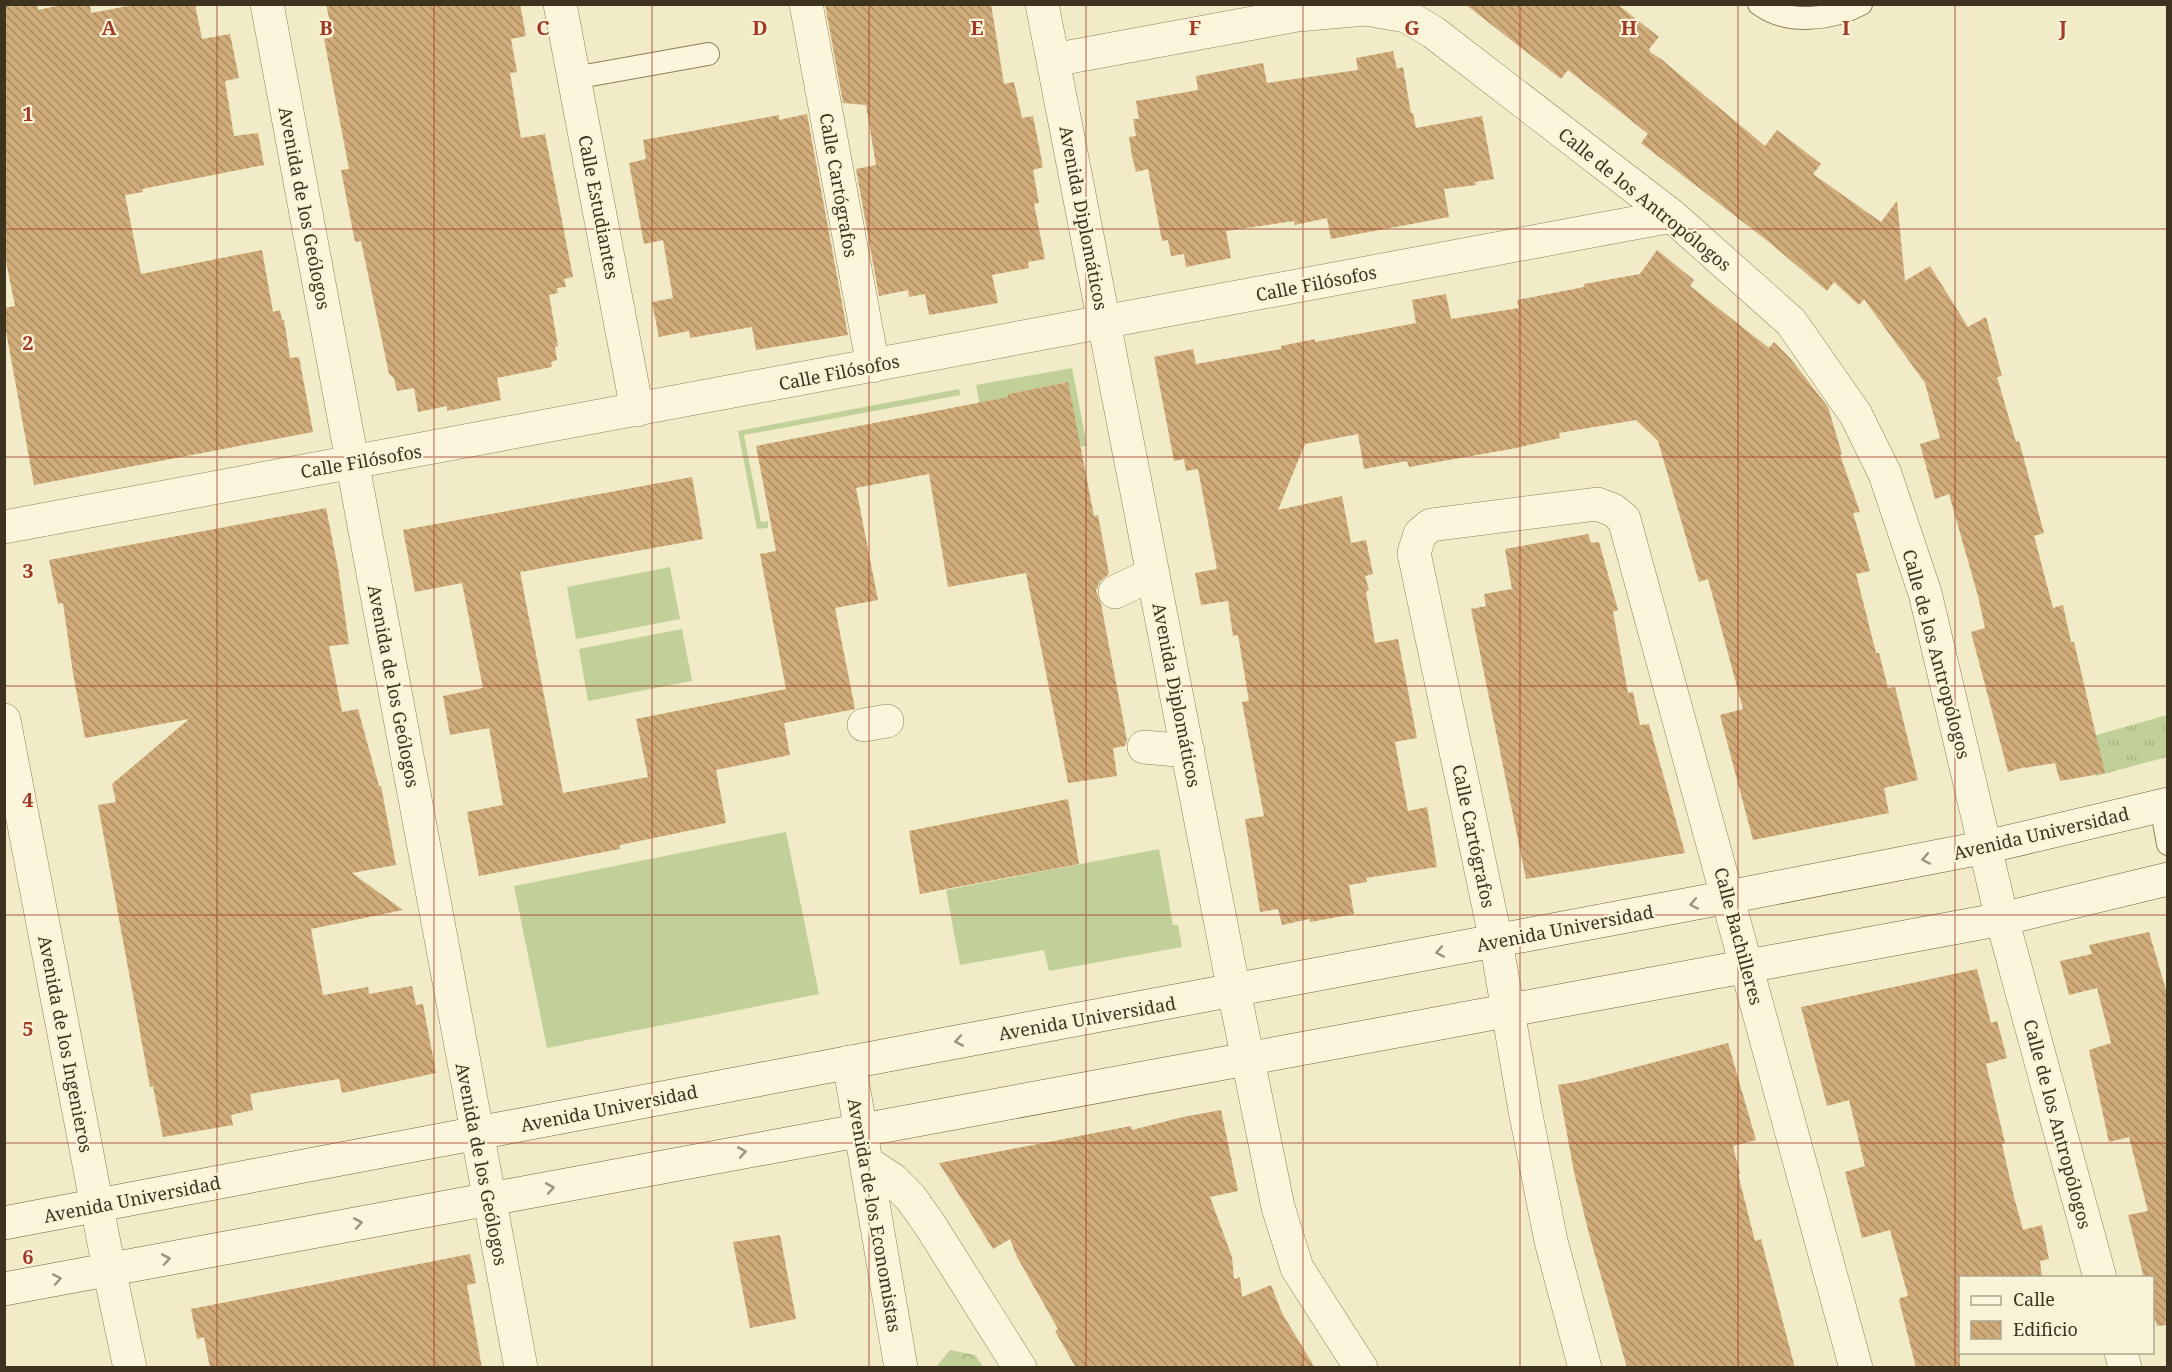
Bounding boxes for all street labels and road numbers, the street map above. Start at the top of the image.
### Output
street label: Avenida de los Geólogos [274,105,336,311]
street label: Calle Cartógrafos [814,111,864,259]
street label: Calle de los Antropólogos [1554,122,1736,276]
street label: Avenida Diplomáticos [1054,124,1114,312]
street label: Calle Estudiantes [573,133,625,281]
street label: Calle Filósofos [1254,260,1378,306]
street label: Calle Filósofos [777,349,901,395]
street label: Calle Filósofos [299,439,423,483]
street label: Calle de los Antropólogos [1897,547,1977,761]
street label: Avenida de los Geólogos [363,583,425,789]
street label: Avenida Diplomáticos [1147,601,1207,789]
street label: Calle Cartógrafos [1447,762,1501,910]
street label: Avenida Universidad [1951,801,2131,865]
street label: Calle Bachilleres [1709,864,1769,1008]
street label: Avenida Universidad [1474,899,1656,957]
street label: Avenida de los Ingenieros [33,933,99,1155]
street label: Avenida Universidad [996,991,1178,1045]
street label: Calle de los Antropólogos [2018,1017,2098,1231]
street label: Avenida de los Geólogos [451,1061,513,1267]
street label: Avenida Universidad [518,1079,700,1137]
street label: Avenida de los Economistas [843,1096,907,1334]
street label: Avenida Universidad [41,1170,223,1228]

